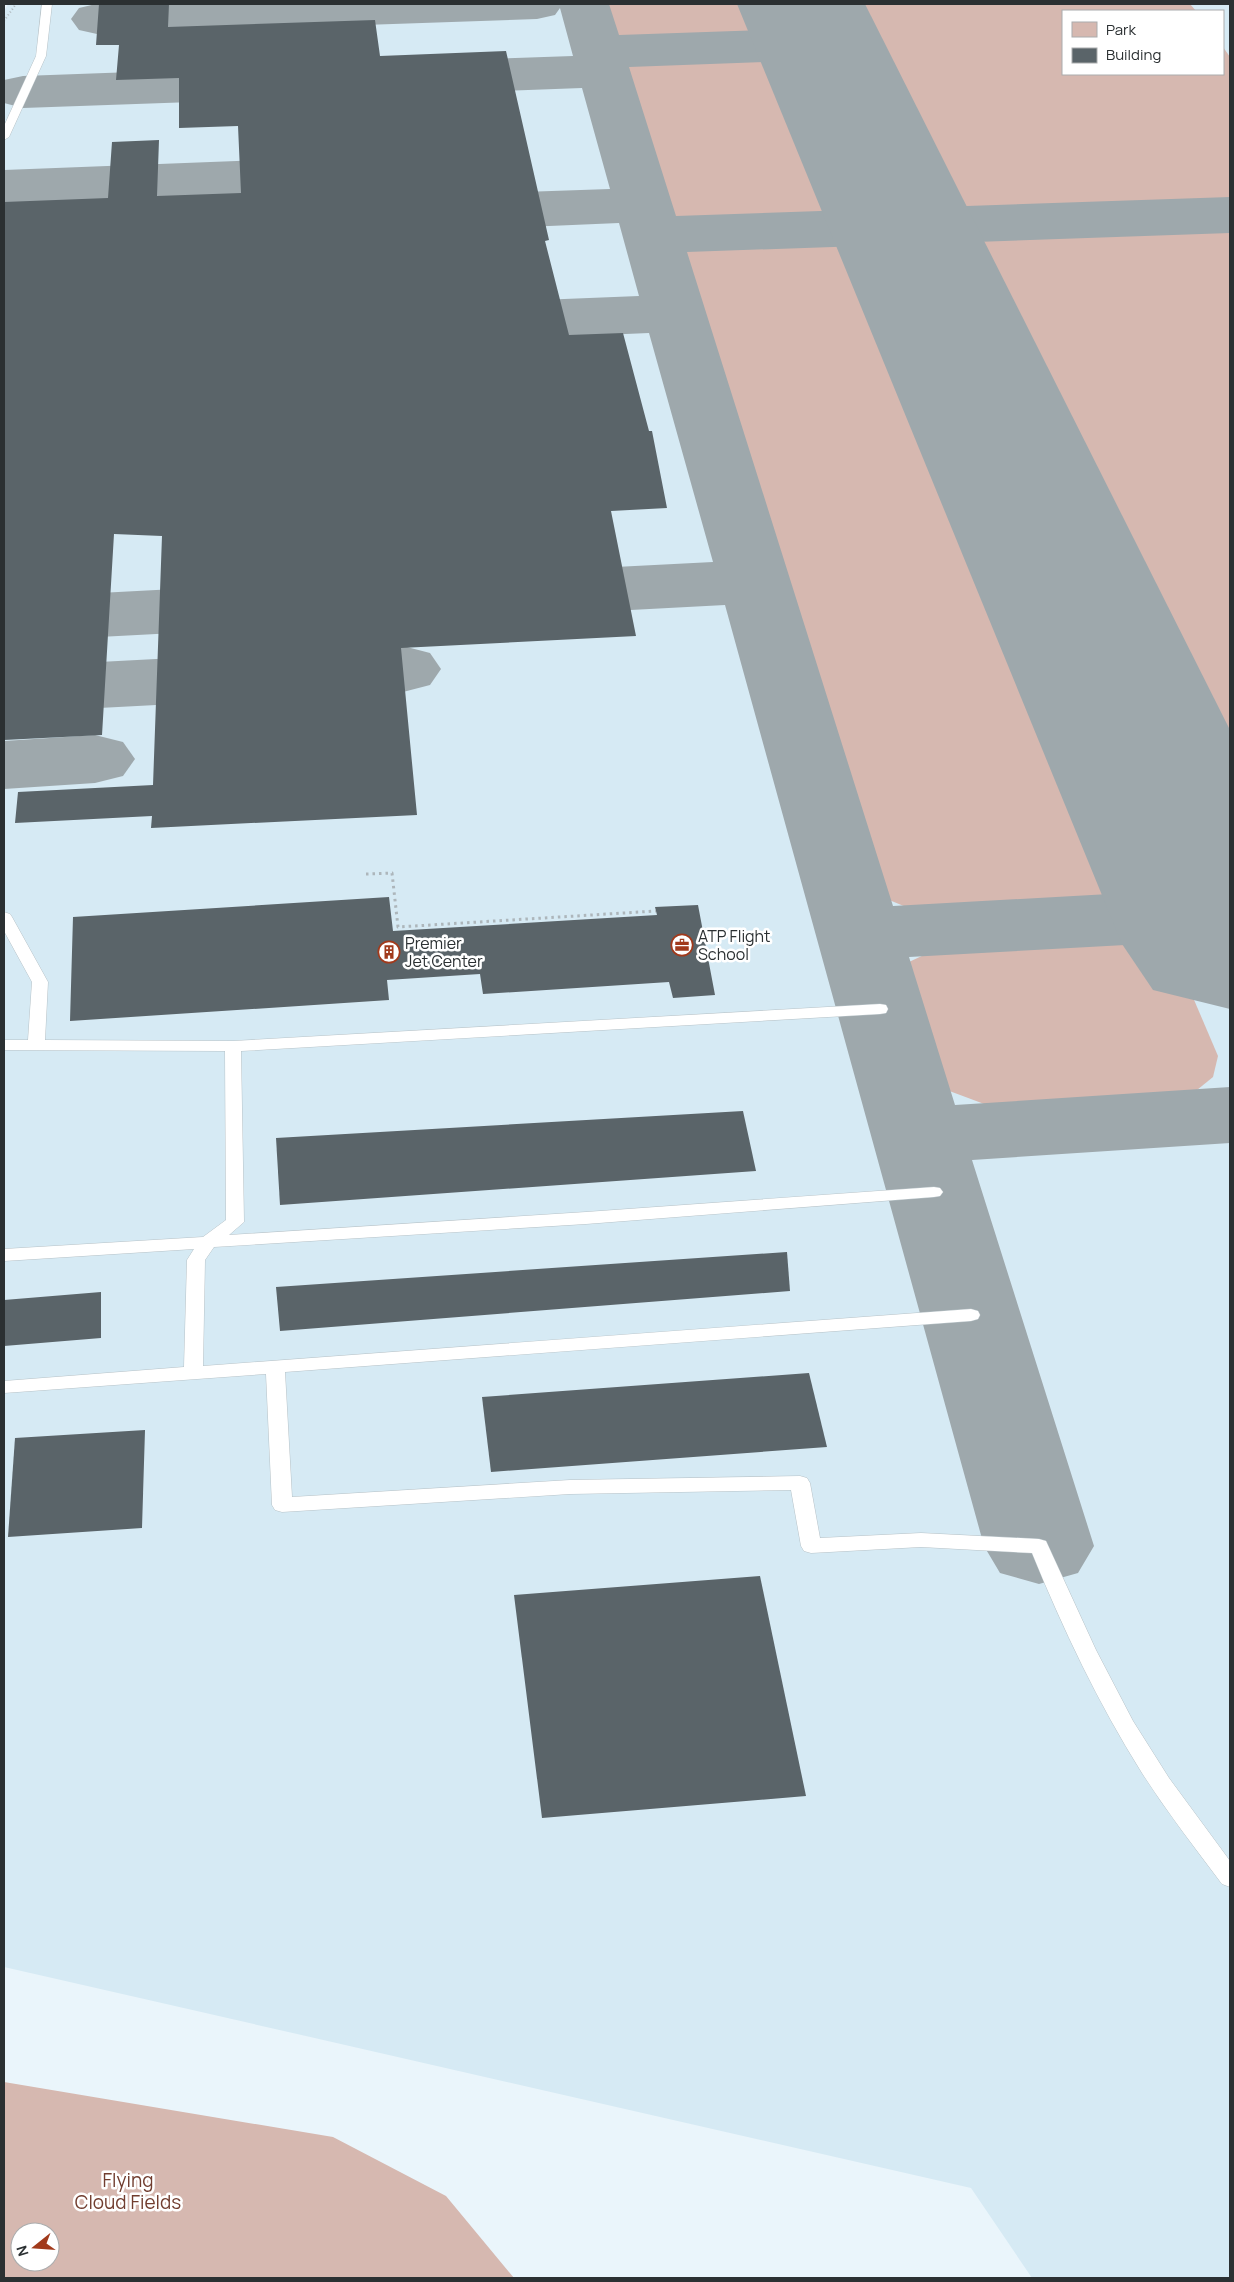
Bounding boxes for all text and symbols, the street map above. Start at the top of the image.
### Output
legend [1062,10,1224,75]
text: Park [1106,19,1136,40]
text: Building [1106,44,1161,65]
place label: ATP Flight School [698,925,771,965]
place label: Premier Jet Center [405,932,483,972]
office icon: ATP Flight School [670,933,694,957]
building icon: Premier Jet Center [377,940,401,964]
park label: Flying Cloud Fields [75,2167,181,2215]
north arrow [10,2222,60,2272]
text: N [12,2243,33,2259]

